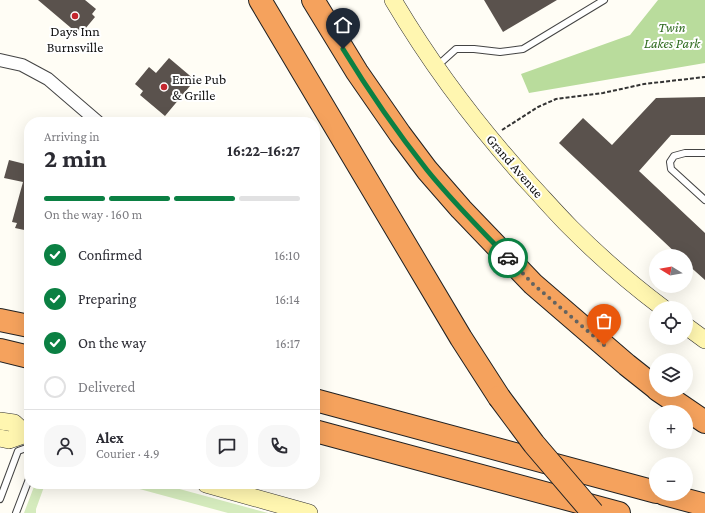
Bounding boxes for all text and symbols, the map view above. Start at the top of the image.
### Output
pin [326,8,360,49]
marker: Days Inn Burnsville [70,11,80,21]
icon: home [332,14,354,36]
park label: Twin Lakes Park [644,19,701,51]
place label: Days Inn Burnsville [47,23,103,55]
place label: Ernie Pub & Grille [172,71,226,103]
marker: Ernie Pub & Grille [159,82,169,92]
text: Arriving in [44,129,100,144]
street label: Grand Avenue [483,131,547,201]
text: 16:22–16:27 [227,143,300,159]
text: 2 min [44,144,107,173]
text: On the way · 160 m [44,207,142,222]
courier [488,238,528,278]
icon: check [44,244,66,266]
text: Confirmed [78,247,142,263]
icon: car [497,247,519,269]
text: 16:10 [274,248,300,263]
north arrow [649,249,693,293]
map controls [649,249,693,501]
icon: check [44,288,66,310]
text: Preparing [78,291,137,307]
text: 16:14 [275,292,300,307]
button: locate [649,301,693,345]
pin [587,304,621,345]
icon: bag [593,310,615,332]
icon: check [44,332,66,354]
text: On the way [78,335,146,351]
text: 16:17 [276,336,300,351]
button: layers [649,353,693,397]
text: Delivered [78,379,135,395]
button: + [649,405,693,449]
button: person [44,425,86,467]
button: chat [206,425,248,467]
button: phone [258,425,300,467]
text: Alex [96,430,124,446]
text: Courier · 4.9 [96,446,160,461]
button: − [649,457,693,501]

